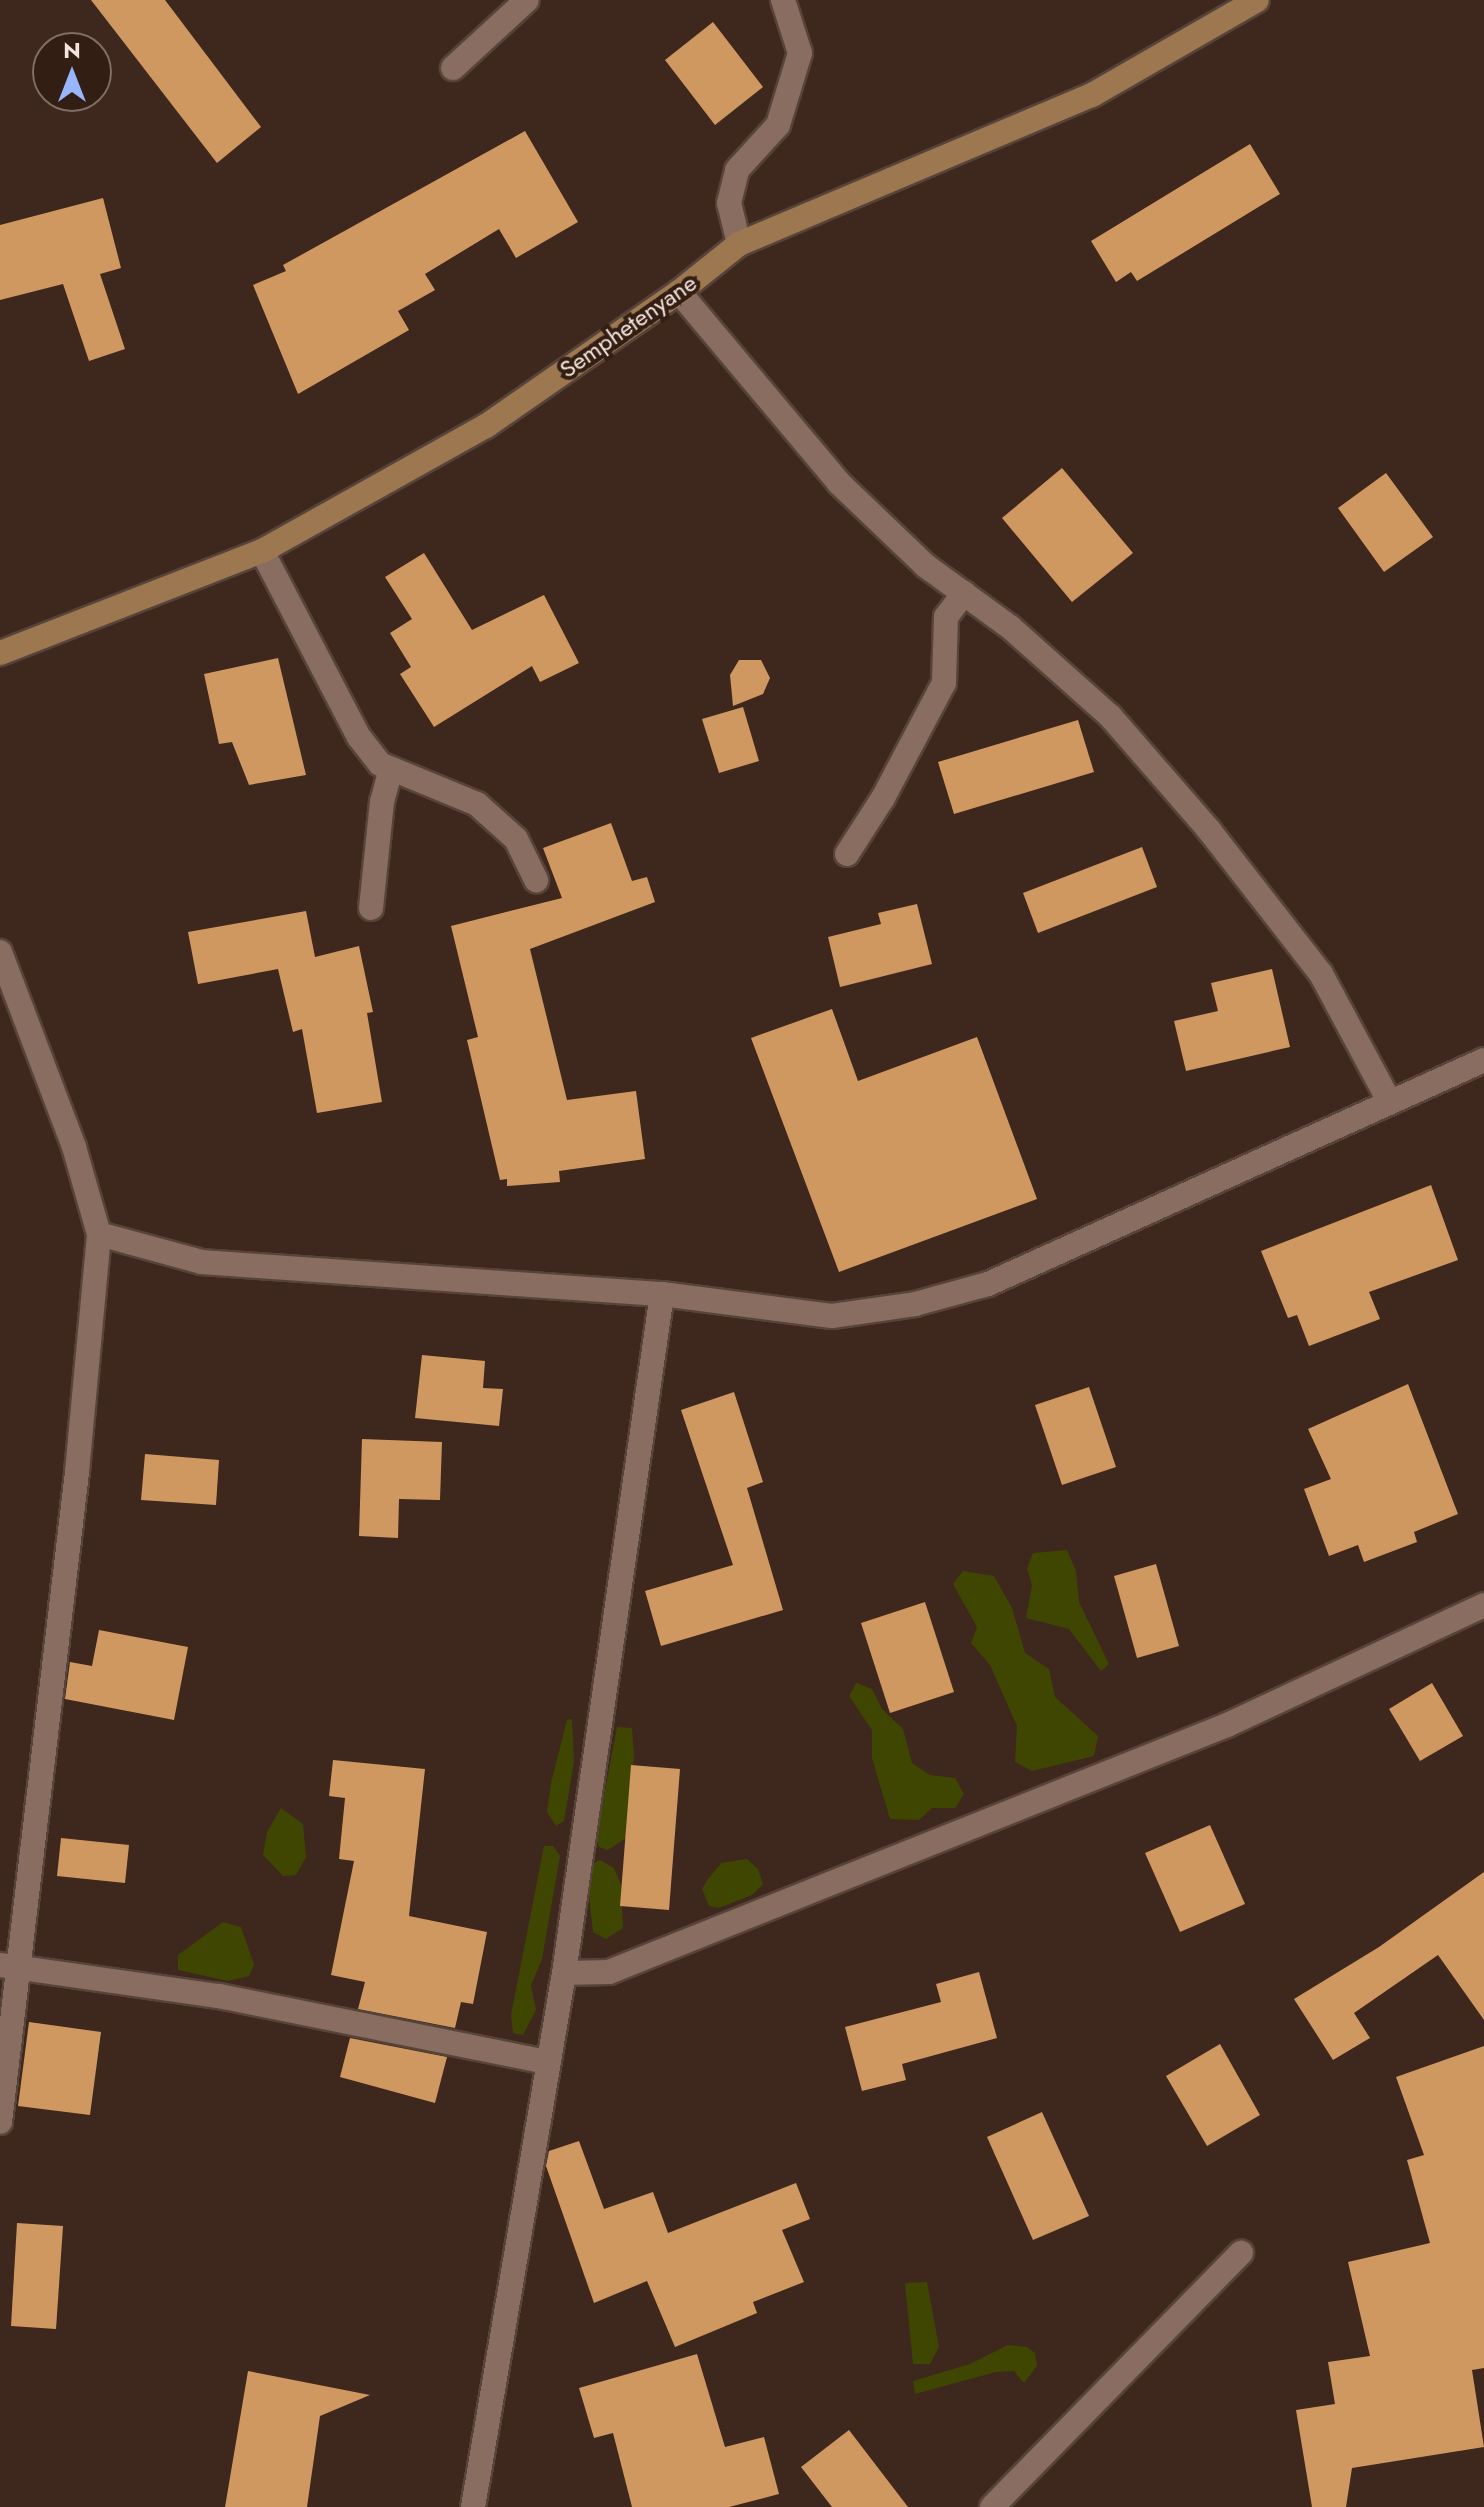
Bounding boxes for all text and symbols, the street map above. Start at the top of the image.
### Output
north arrow [32,32,112,112]
text: N [63,34,81,66]
street label: Semphetenyane [554,268,702,384]

